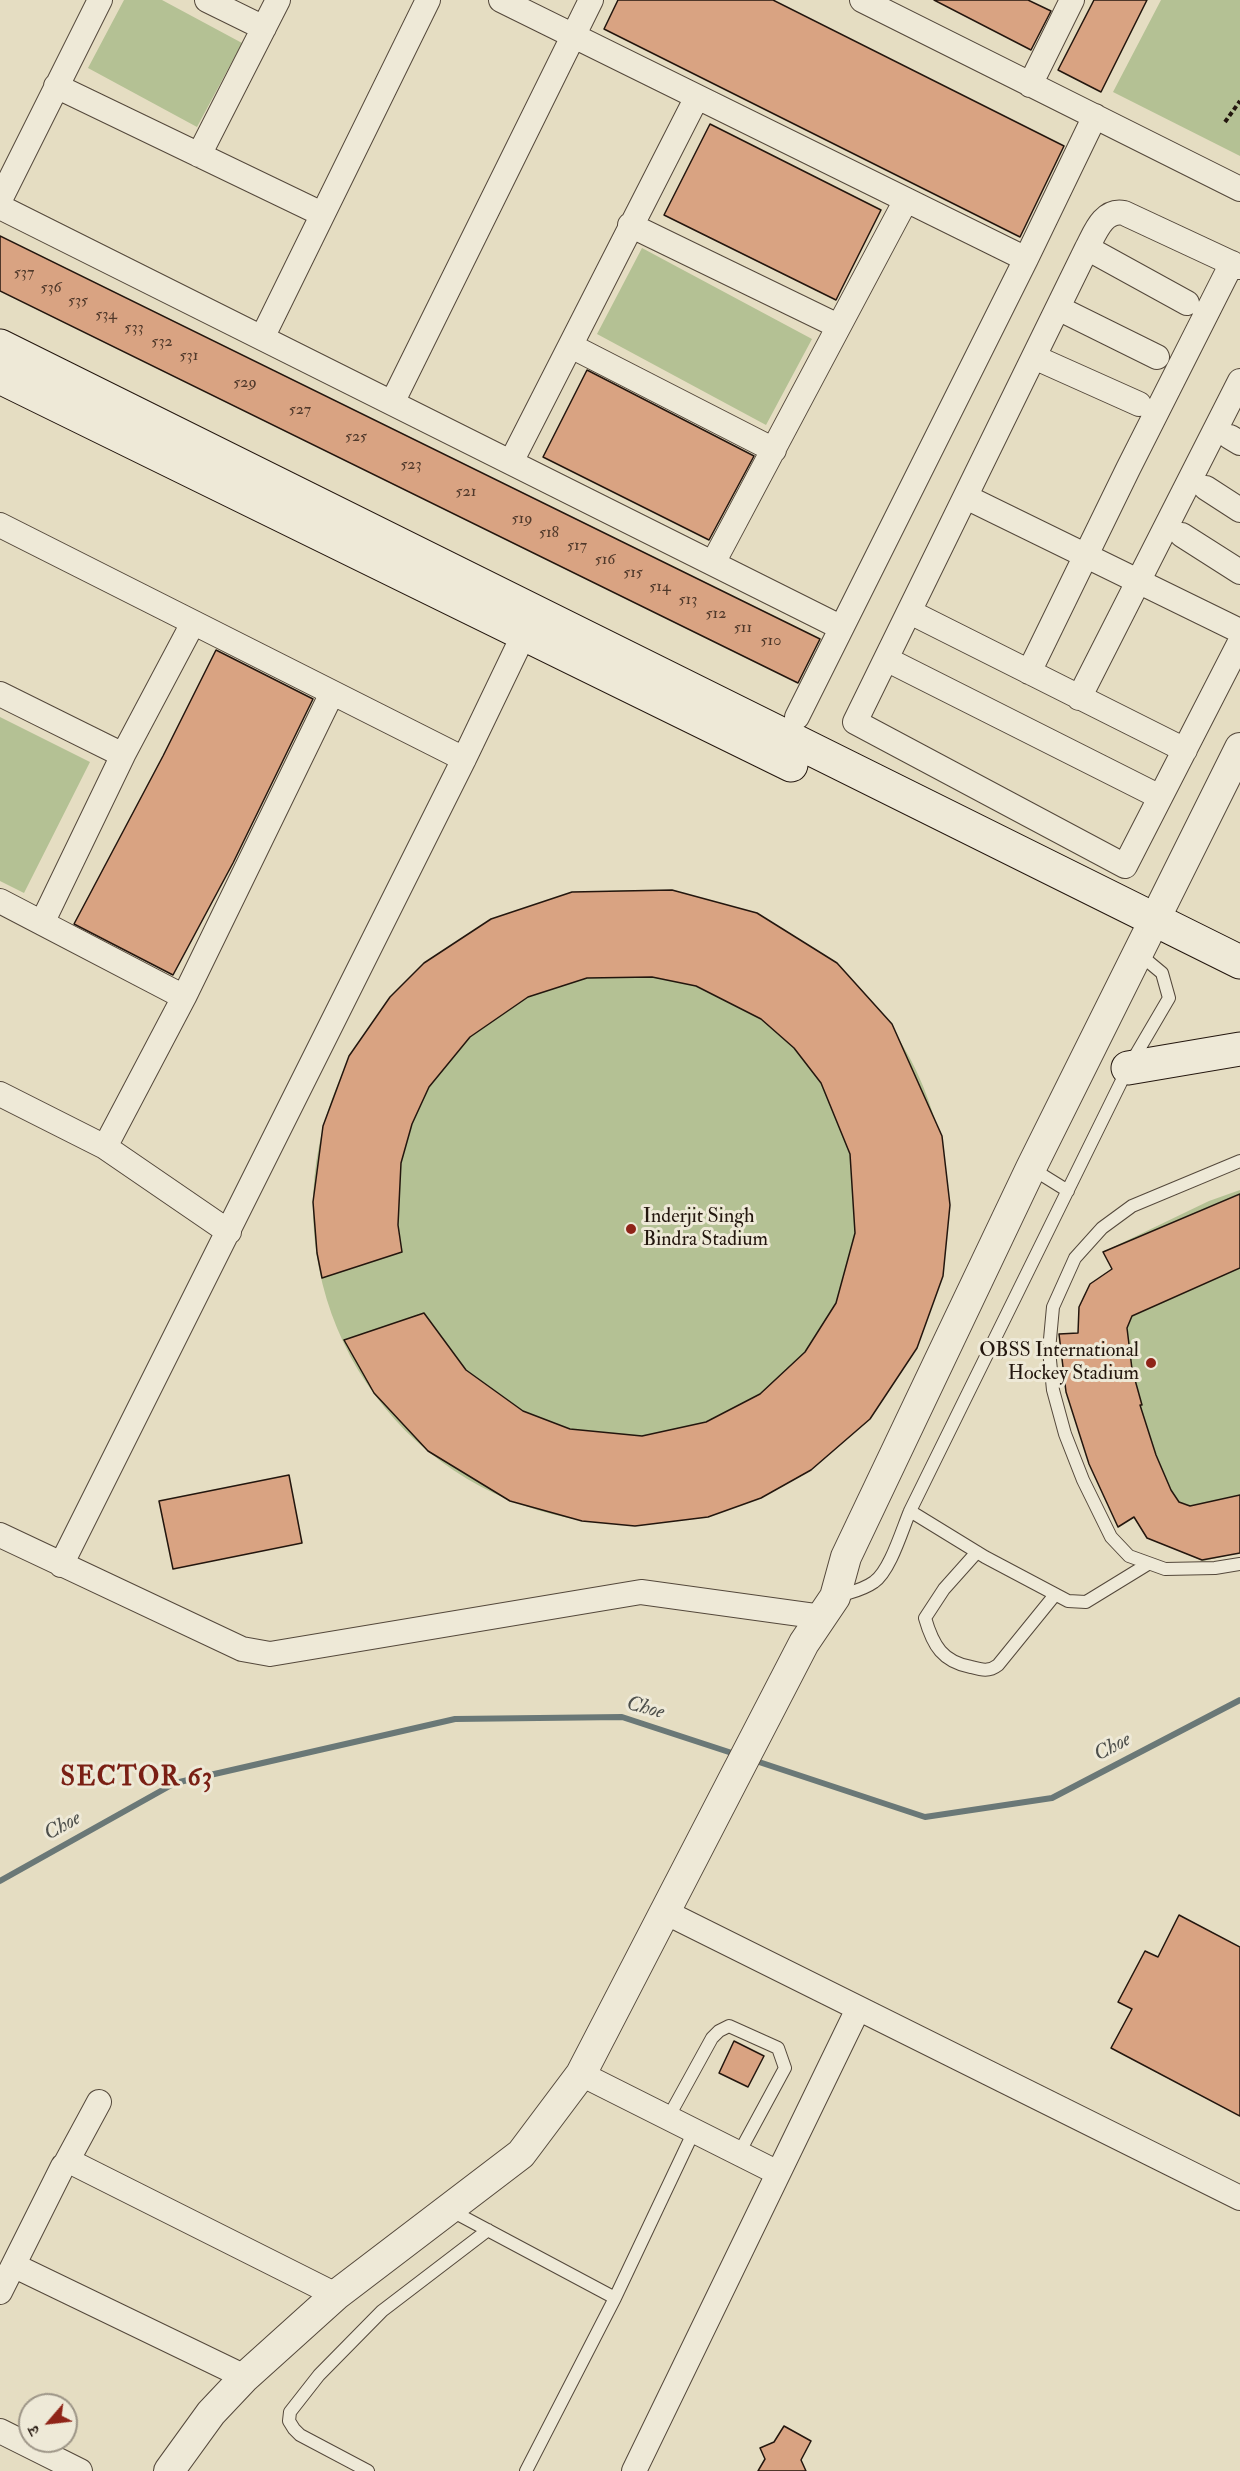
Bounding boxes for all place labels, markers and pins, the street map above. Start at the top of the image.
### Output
place label: Inderjit Singh Bindra Stadium [643,1206,768,1253]
marker: Inderjit Singh Bindra Stadium [624,1222,638,1236]
place label: OBSS International Hockey Stadium [979,1340,1139,1387]
marker: OBSS International Hockey Stadium [1144,1356,1158,1370]

